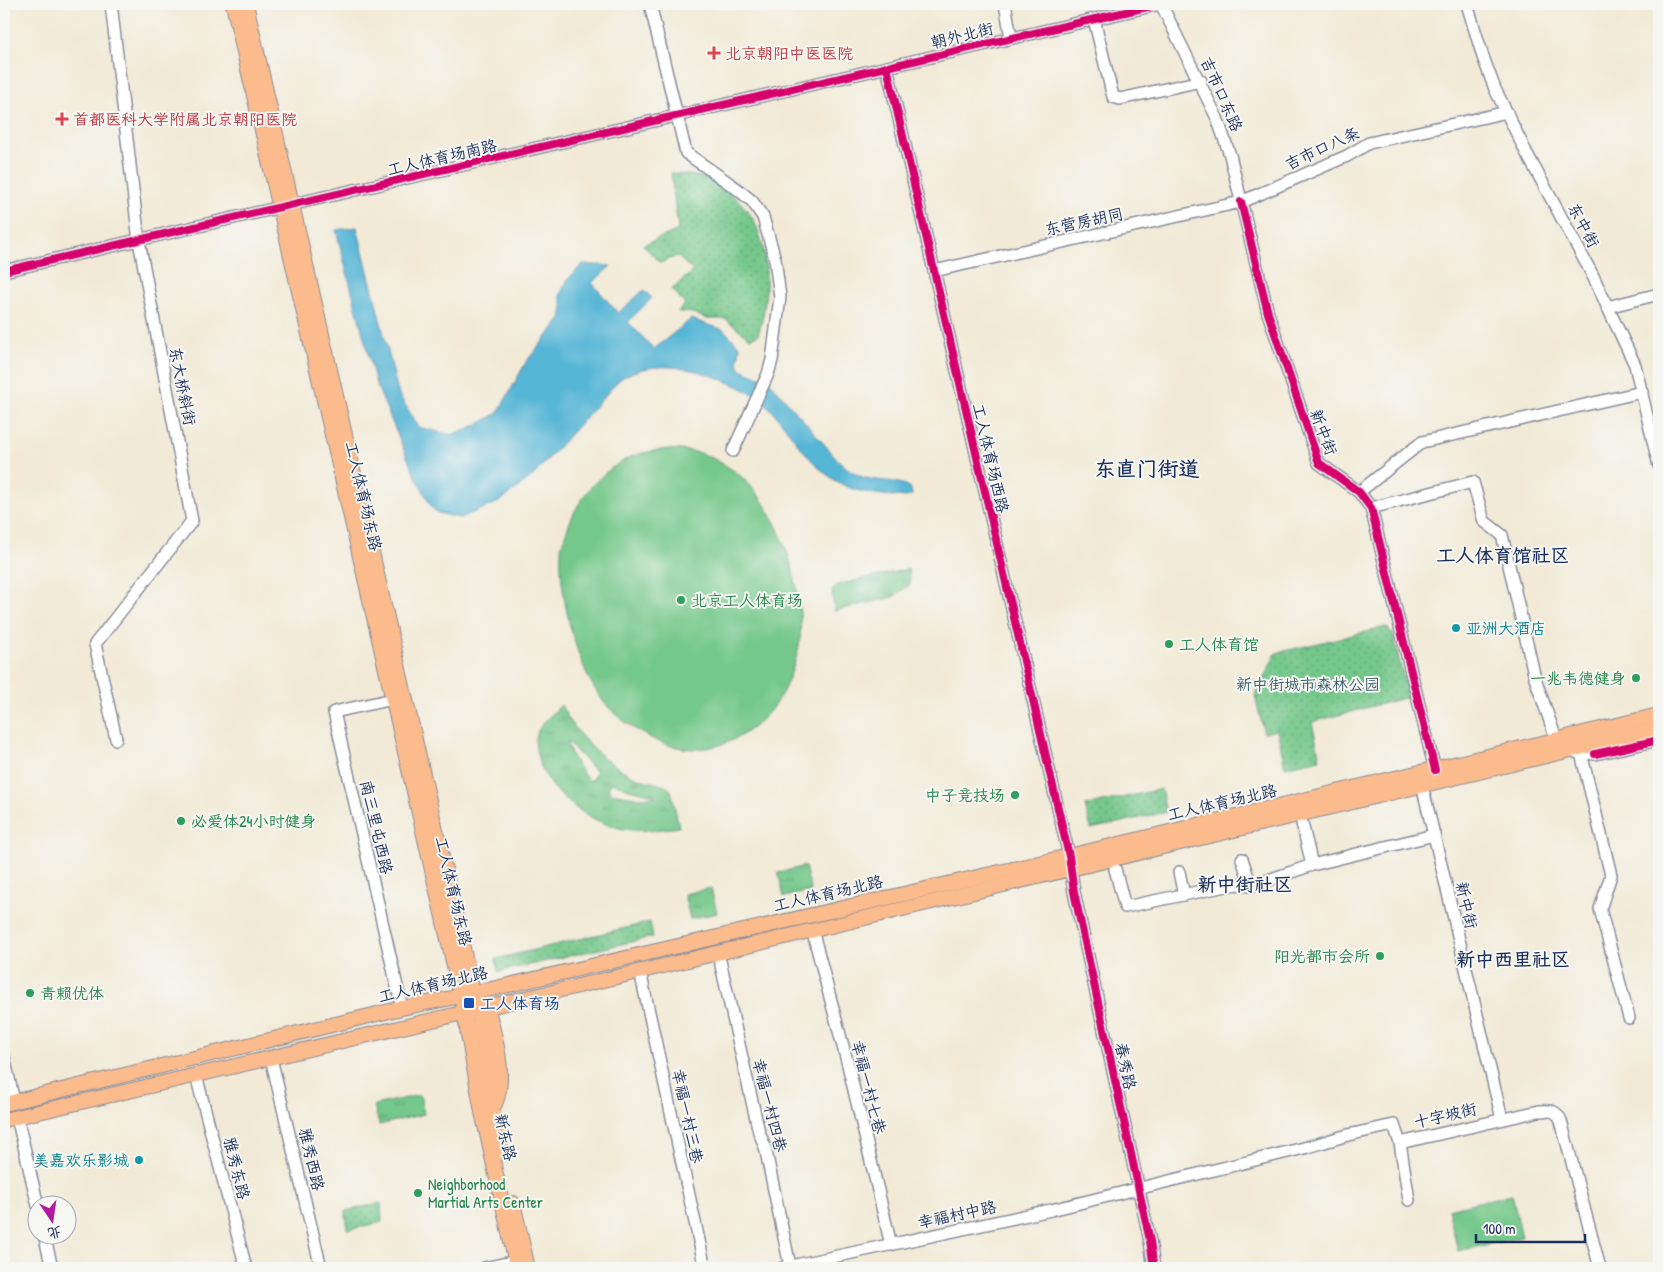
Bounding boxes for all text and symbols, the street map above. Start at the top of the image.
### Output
street label: 朝外北街 [928,17,996,53]
place label: 北京朝阳中医医院 [725,42,853,64]
marker: 北京朝阳中医医院 [707,46,721,60]
street label: 吉市口东路 [1196,53,1248,135]
place label: 首都医科大学附属北京朝阳医院 [73,108,297,130]
marker: 首都医科大学附属北京朝阳医院 [55,112,69,126]
street label: 吉市口八条 [1281,121,1363,175]
street label: 工人体育场南路 [385,134,499,180]
street label: 东中街 [1563,199,1605,251]
street label: 东营房胡同 [1043,202,1125,240]
street label: 东大桥斜街 [165,345,201,427]
street label: 工人体育场西路 [968,401,1014,515]
street label: 新中街 [1305,406,1343,458]
street label: 工人体育场东路 [341,439,387,553]
district label: 东直门街道 [1095,454,1200,483]
district label: 工人体育馆社区 [1436,542,1570,568]
place label: 北京工人体育场 [691,589,803,611]
marker: 北京工人体育场 [675,594,687,606]
place label: 亚洲大酒店 [1466,617,1546,639]
marker: 亚洲大酒店 [1450,622,1462,634]
place label: 工人体育馆 [1179,633,1259,655]
marker: 工人体育馆 [1163,638,1175,650]
place label: 一兆韦德健身 [1530,667,1626,689]
marker: 一兆韦德健身 [1630,672,1642,684]
park label: 新中街城市森林公园 [1236,673,1380,695]
street label: 南三里屯西路 [355,778,399,876]
street label: 工人体育场北路 [1165,779,1279,825]
place label: 中子竞技场 [925,784,1005,806]
marker: 中子竞技场 [1009,789,1021,801]
place label: 必爱体24小时健身 [191,810,317,832]
marker: 必爱体24小时健身 [175,815,187,827]
street label: 工人体育场东路 [431,834,477,948]
street label: 工人体育场北路 [771,870,885,916]
district label: 新中街社区 [1197,871,1293,897]
street label: 新中街 [1451,879,1483,931]
place label: 阳光都市会所 [1274,945,1370,967]
district label: 新中西里社区 [1456,946,1570,972]
marker: 阳光都市会所 [1374,950,1386,962]
street label: 工人体育场北路 [376,961,490,1007]
place label: 青赖优体 [40,982,104,1004]
marker: 青赖优体 [24,987,36,999]
place label: 工人体育场 [480,992,560,1014]
marker: 工人体育场 [462,996,476,1010]
street label: 幸福一村七巷 [847,1038,891,1136]
street label: 春秀路 [1110,1040,1142,1092]
street label: 幸福一村四巷 [748,1056,792,1154]
street label: 幸福一村三巷 [667,1067,709,1165]
street label: 十字坡街 [1411,1097,1479,1133]
street label: 新东路 [490,1111,522,1163]
street label: 雅秀西路 [294,1125,330,1193]
street label: 雅秀东路 [219,1134,255,1202]
place label: 美嘉欢乐影城 [33,1149,129,1171]
marker: 美嘉欢乐影城 [133,1154,145,1166]
place label: Neighborhood Martial Arts Center [428,1173,543,1213]
marker: Neighborhood Martial Arts Center [412,1187,424,1199]
north arrow [28,1194,78,1244]
street label: 幸福村中路 [916,1195,998,1233]
scale bar [1476,1212,1584,1244]
text: 100 m [1483,1218,1516,1239]
text: 北 [46,1222,64,1244]

